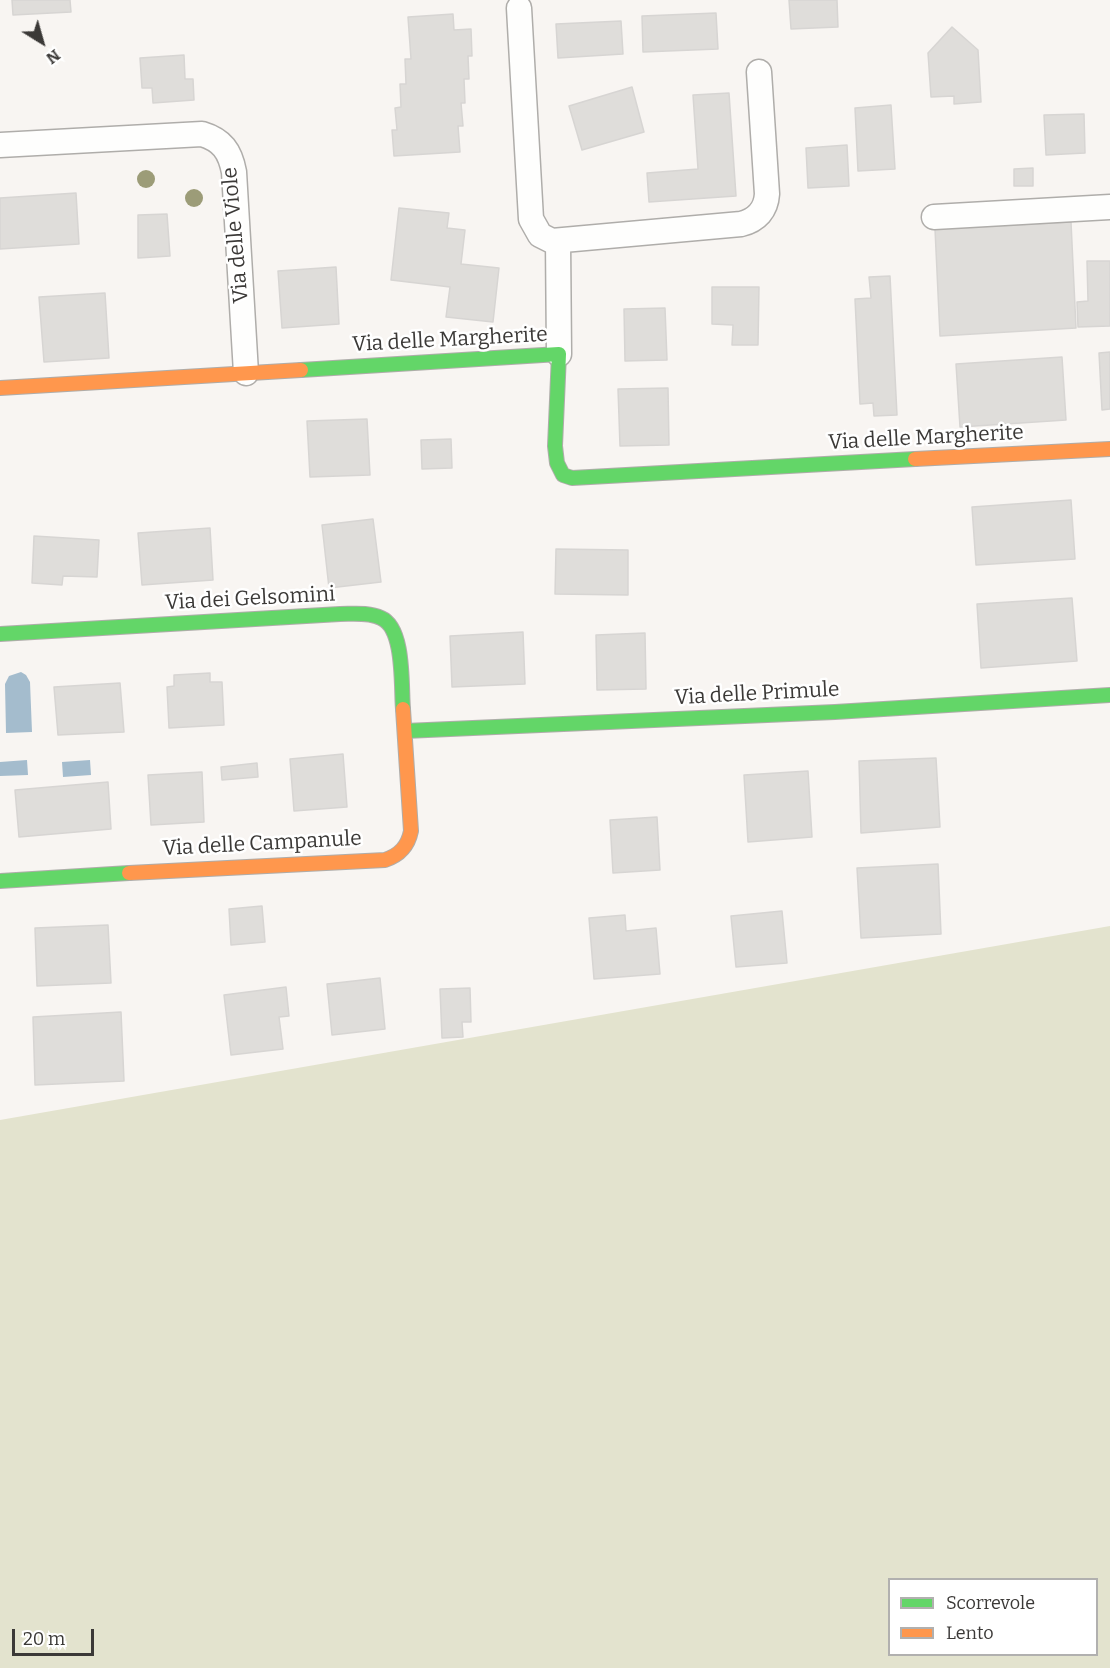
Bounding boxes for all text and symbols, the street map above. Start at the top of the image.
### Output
north arrow [12,12,72,72]
text: N [42,45,64,68]
street label: Via delle Viole [218,166,254,304]
street label: Via delle Margherite [352,322,548,358]
street label: Via delle Margherite [828,420,1024,456]
street label: Via dei Gelsomini [164,582,336,616]
street label: Via delle Primule [674,677,840,711]
street label: Via delle Campanule [162,826,362,862]
legend [888,1578,1098,1656]
text: Scorrevole [946,1592,1035,1614]
scale bar [15,1617,98,1655]
text: Lento [946,1622,994,1644]
text: 20 m [23,1628,65,1650]

